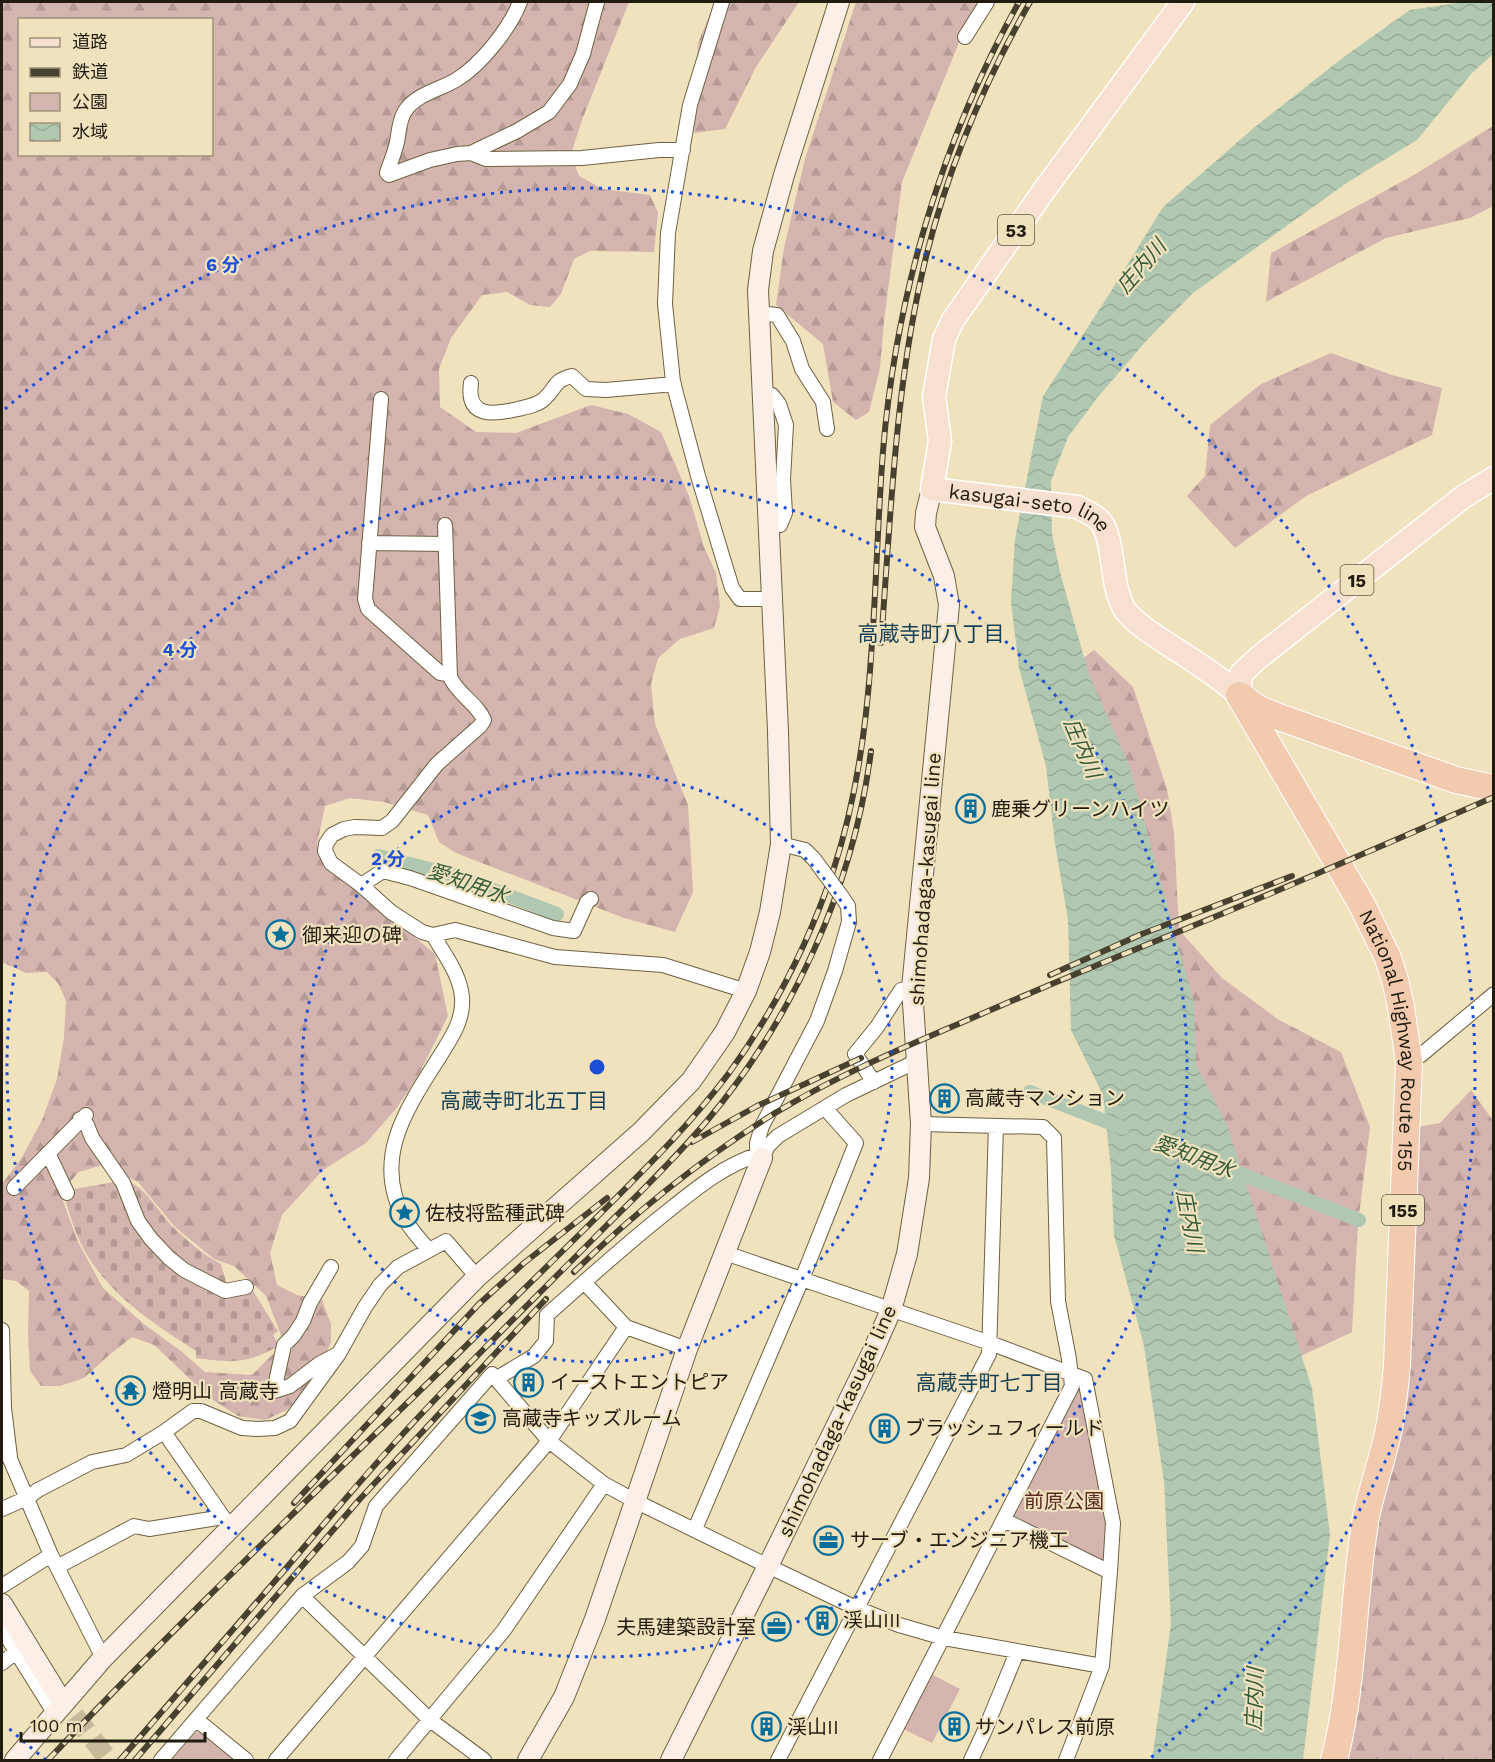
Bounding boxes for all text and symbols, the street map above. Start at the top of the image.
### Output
legend [18,18,213,156]
text: 道路 [72,31,108,52]
text: 鉄道 [72,61,108,82]
text: 公園 [72,91,108,112]
text: 水域 [72,121,108,142]
road number: 53 [998,215,1034,245]
water label: 庄内川 [1111,233,1172,298]
text: 6 分 [206,254,240,275]
street label: kasugai-seto line [947,479,1116,536]
road number: 15 [1340,565,1374,595]
district label: 高蔵寺町八丁目 [858,621,1005,646]
text: 4 分 [163,639,197,660]
water label: 庄内川 [1059,714,1108,784]
street label: shimohadaga-kasugai line [904,752,946,1006]
building icon: 鹿乗グリーンハイツ [954,793,986,825]
place label: 鹿乗グリーンハイツ [991,797,1170,821]
text: 2 分 [371,848,405,869]
water label: 愛知用水 [424,858,514,909]
street label: National Highway Route 155 [1354,905,1421,1172]
place icon: 御来迎の碑 [265,919,297,951]
place label: 御来迎の碑 [302,923,402,947]
centre of rings [587,1057,607,1077]
building icon: 高蔵寺マンション [928,1082,960,1114]
place label: 高蔵寺マンション [965,1086,1125,1110]
district label: 高蔵寺町北五丁目 [440,1088,608,1113]
water label: 愛知用水 [1150,1129,1240,1183]
water label: 庄内川 [1172,1188,1209,1256]
road number: 155 [1382,1195,1424,1225]
place icon: 佐枝将監種武碑 [388,1197,420,1229]
place label: 佐枝将監種武碑 [425,1201,565,1225]
street label: shimohadaga-kasugai line [773,1301,901,1541]
building icon: イーストエントピア [513,1366,545,1398]
place label: イーストエントピア [550,1370,729,1394]
district label: 高蔵寺町七丁目 [916,1370,1063,1395]
temple icon: 燈明山 高蔵寺 [115,1375,147,1407]
place label: 燈明山 高蔵寺 [152,1379,279,1403]
school or university icon: 高蔵寺キッズルーム [465,1402,497,1434]
place label: 高蔵寺キッズルーム [502,1406,681,1430]
building icon: ブラッシュフィールド [868,1412,900,1444]
place label: ブラッシュフィールド [905,1416,1105,1440]
park label: 前原公園 [1024,1489,1104,1513]
office icon: サーブ・エンジニア機工 [813,1524,845,1556]
place label: サーブ・エンジニア機工 [850,1528,1069,1552]
building icon: 渓山III [806,1604,838,1636]
place label: 渓山III [843,1608,901,1632]
office icon: 夫馬建築設計室 [761,1611,793,1643]
place label: 夫馬建築設計室 [616,1615,756,1639]
water label: 庄内川 [1240,1665,1268,1731]
scale bar [21,1705,206,1743]
building icon: 渓山II [750,1711,782,1743]
building icon: サンパレス前原 [938,1711,970,1743]
text: 100 m [30,1715,83,1736]
place label: 渓山II [787,1715,839,1739]
place label: サンパレス前原 [975,1715,1115,1739]

